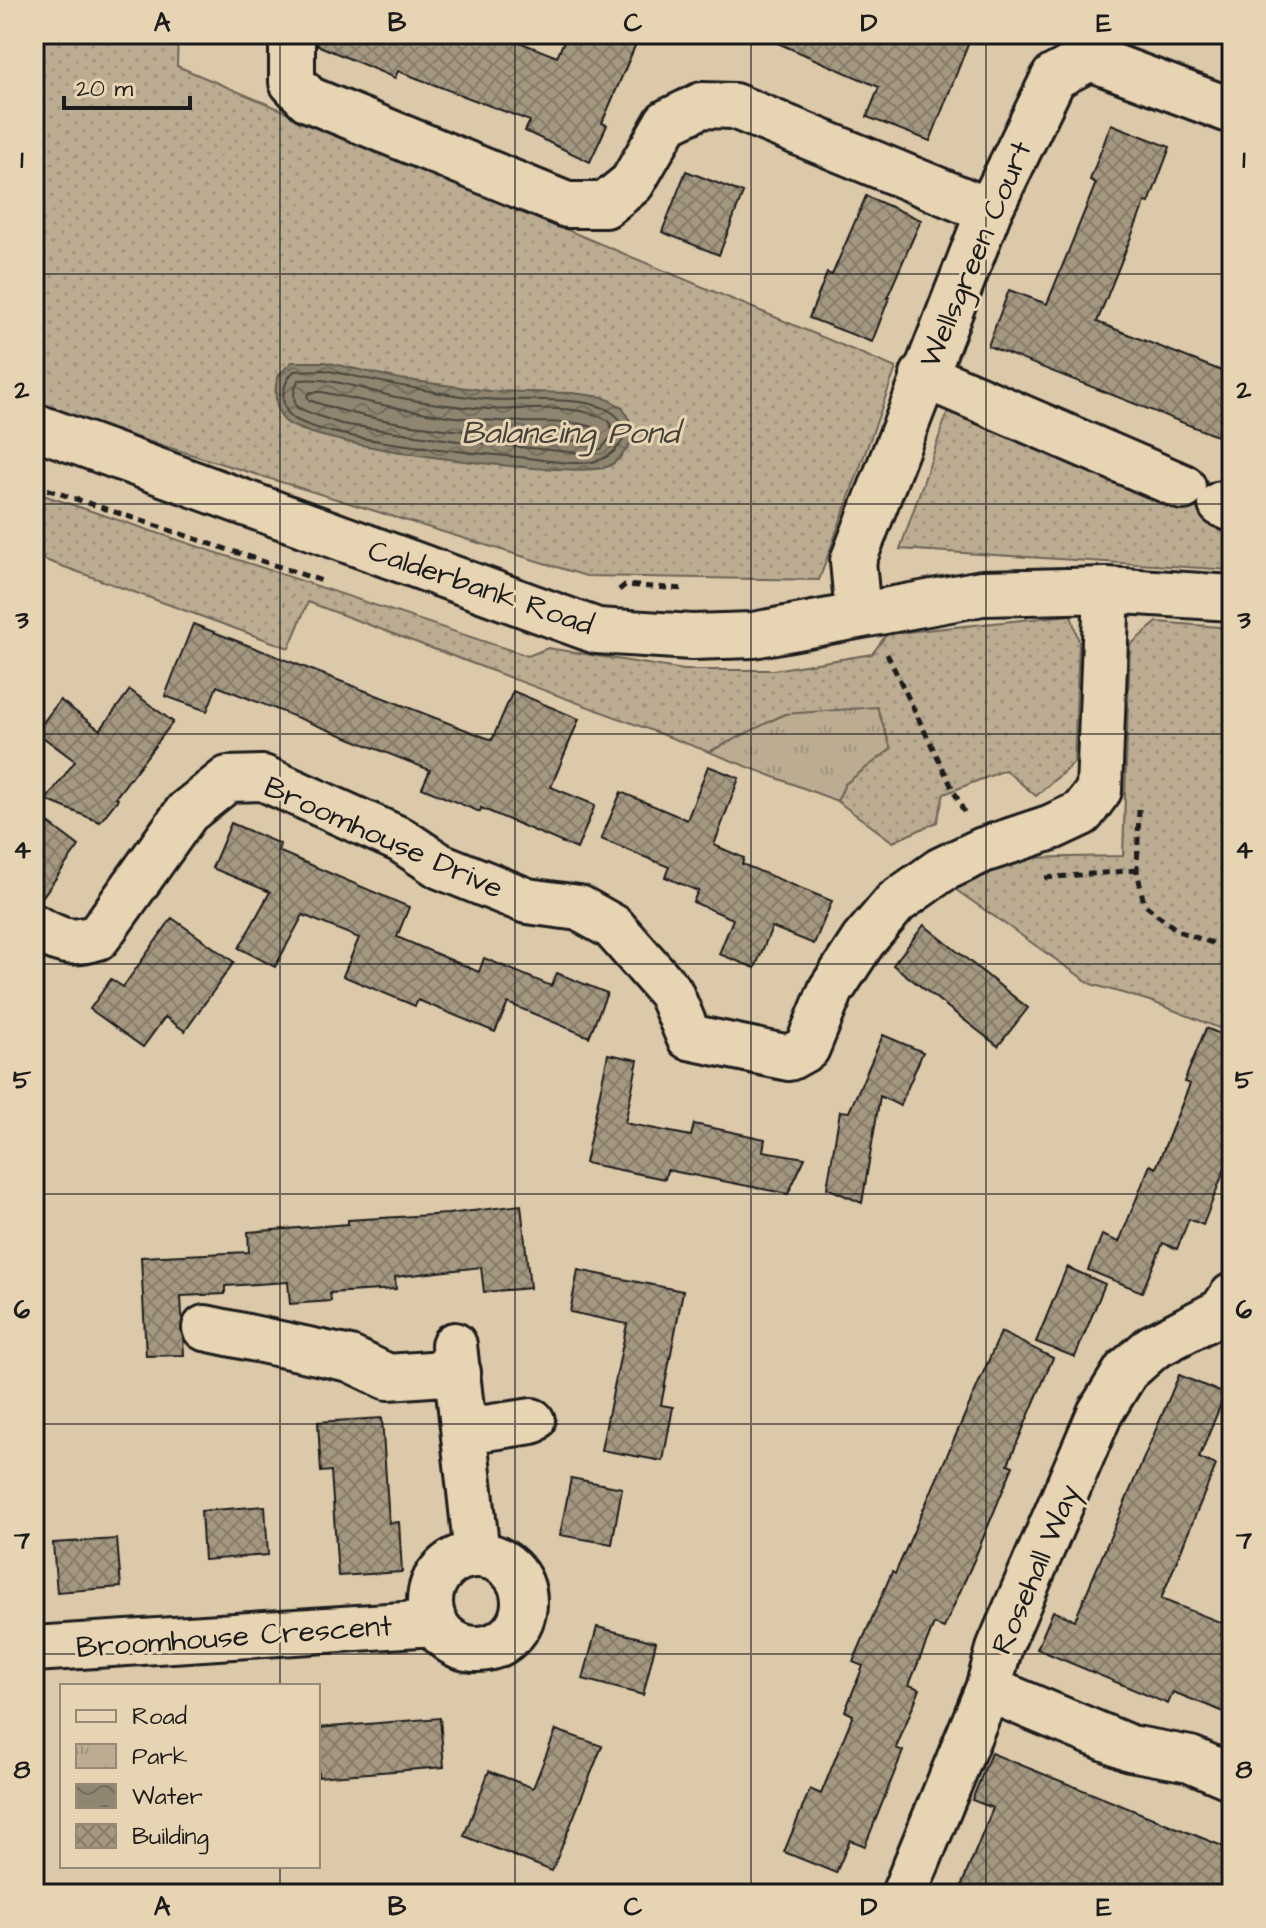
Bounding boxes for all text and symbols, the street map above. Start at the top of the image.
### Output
text: A [154,5,171,41]
text: B [388,5,407,41]
text: C [624,5,643,41]
text: D [861,5,878,41]
text: E [1096,5,1112,41]
scale bar [64,60,190,110]
text: 20 m [76,72,133,106]
street label: Wellsgreen Court [909,135,1044,375]
text: 1 [20,142,24,178]
text: 1 [1242,142,1246,178]
text: 2 [14,372,30,408]
text: 2 [1236,372,1252,408]
water label: Balancing Pond [461,411,684,457]
street label: Calderbank Road [362,530,599,646]
text: 3 [14,602,29,638]
text: 3 [1236,602,1251,638]
street label: Broomhouse Drive [257,766,510,909]
text: 4 [13,832,31,868]
text: 4 [1235,832,1253,868]
text: 5 [13,1062,32,1098]
text: 5 [1235,1062,1254,1098]
text: 6 [14,1292,31,1328]
text: 6 [1236,1292,1253,1328]
street label: Rosehall Way [981,1478,1092,1661]
text: 7 [13,1522,30,1558]
text: 7 [1235,1522,1252,1558]
street label: Broomhouse Crescent [75,1605,393,1669]
legend [60,1684,320,1868]
text: Road [132,1700,187,1734]
text: Park [132,1740,188,1774]
text: 8 [14,1752,31,1788]
text: 8 [1236,1752,1253,1788]
text: Water [132,1780,203,1814]
text: Building [132,1820,209,1855]
text: A [154,1889,171,1925]
text: B [388,1889,407,1925]
text: C [624,1889,643,1925]
text: D [861,1889,878,1925]
text: E [1096,1889,1112,1925]

